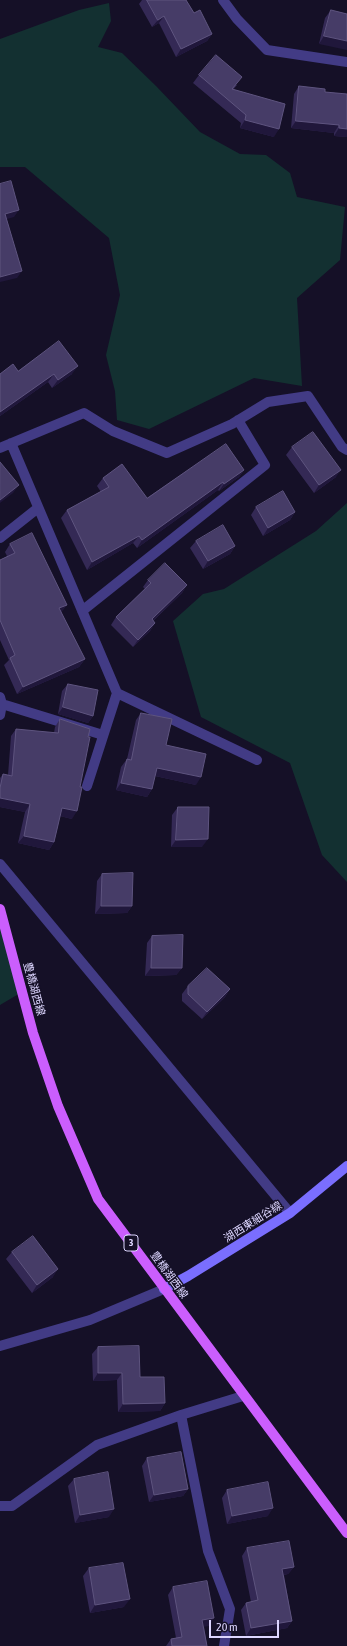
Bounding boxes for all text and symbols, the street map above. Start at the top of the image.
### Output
street label: 豊橋湖西線 [21,961,47,1017]
street label: 湖西東細谷線 [222,1199,284,1245]
road number: 3 [124,1235,138,1251]
street label: 豊橋湖西線 [147,1249,191,1301]
scale bar [211,1612,281,1638]
text: 20 m [216,1620,238,1634]

